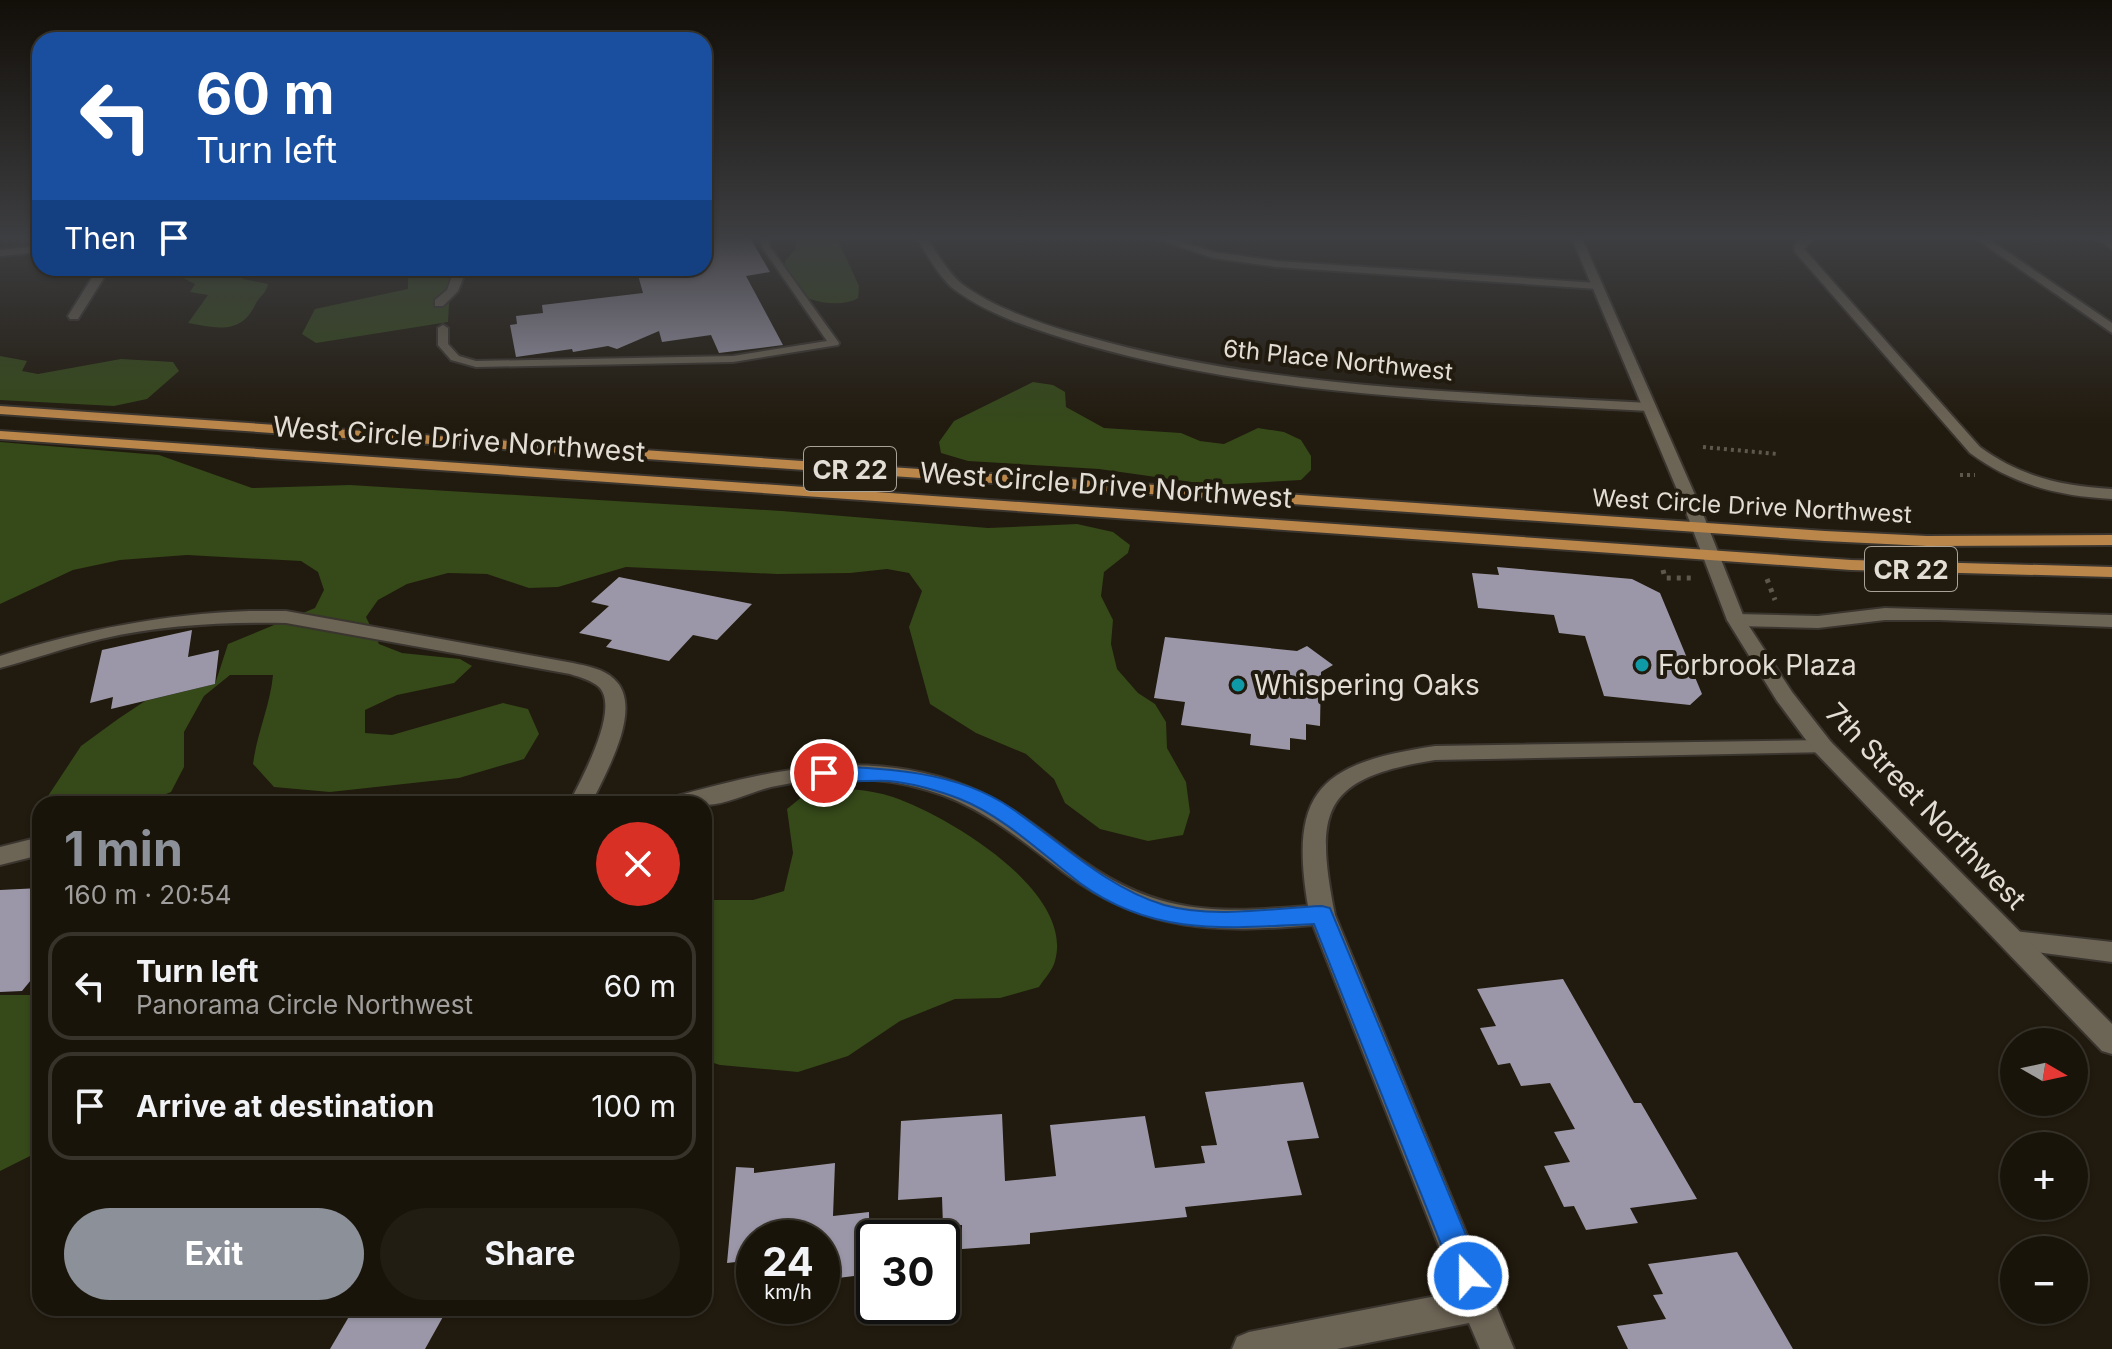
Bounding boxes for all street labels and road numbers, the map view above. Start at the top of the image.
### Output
street label: 6th Place Northwest [1222,334,1454,386]
street label: West Circle Drive Northwest [272,409,646,469]
road number: CR 22 [804,447,896,491]
street label: West Circle Drive Northwest [919,455,1293,515]
street label: West Circle Drive Northwest [1592,483,1913,529]
road number: CR 22 [1865,547,1957,591]
street label: 7th Street Northwest [1819,696,2033,916]

